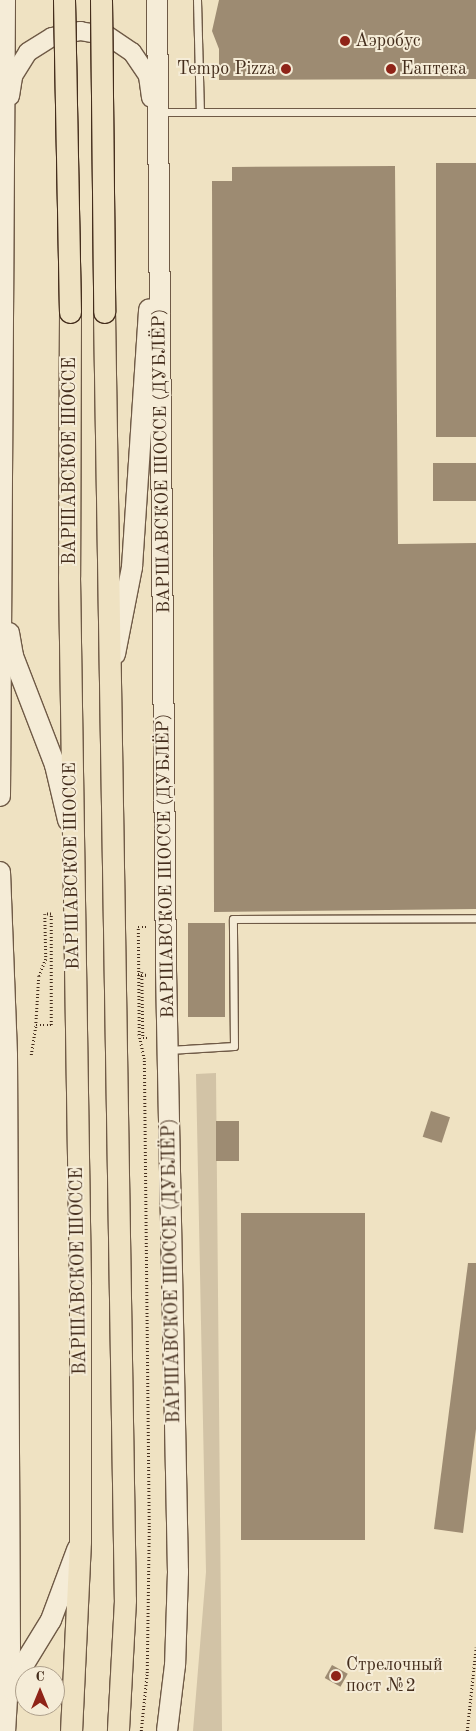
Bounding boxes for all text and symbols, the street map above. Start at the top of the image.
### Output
place label: Аэробус [355,30,421,52]
marker: Аэробус [339,35,351,47]
place label: Tempo Pizza [177,58,276,80]
place label: Еаптека [401,58,467,80]
marker: Tempo Pizza [280,63,292,75]
marker: Еаптека [385,63,397,75]
street label: ВАРШАВСКОЕ ШОССЕ (ДУБЛЁР) [149,308,175,614]
street label: ВАРШАВСКОЕ ШОССЕ [59,357,81,565]
street label: ВАРШАВСКОЕ ШОССЕ (ДУБЛЁР) [153,713,179,1019]
street label: ВАРШАВСКОЕ ШОССЕ [59,762,85,970]
street label: ВАРШАВСКОЕ ШОССЕ (ДУБЛЁР) [159,1118,185,1424]
street label: ВАРШАВСКОЕ ШОССЕ [66,1167,92,1375]
place label: Стрелочный пост №2 [346,1655,443,1698]
north arrow [15,1666,65,1716]
text: С [35,1670,45,1684]
marker: Стрелочный пост №2 [330,1670,342,1682]

